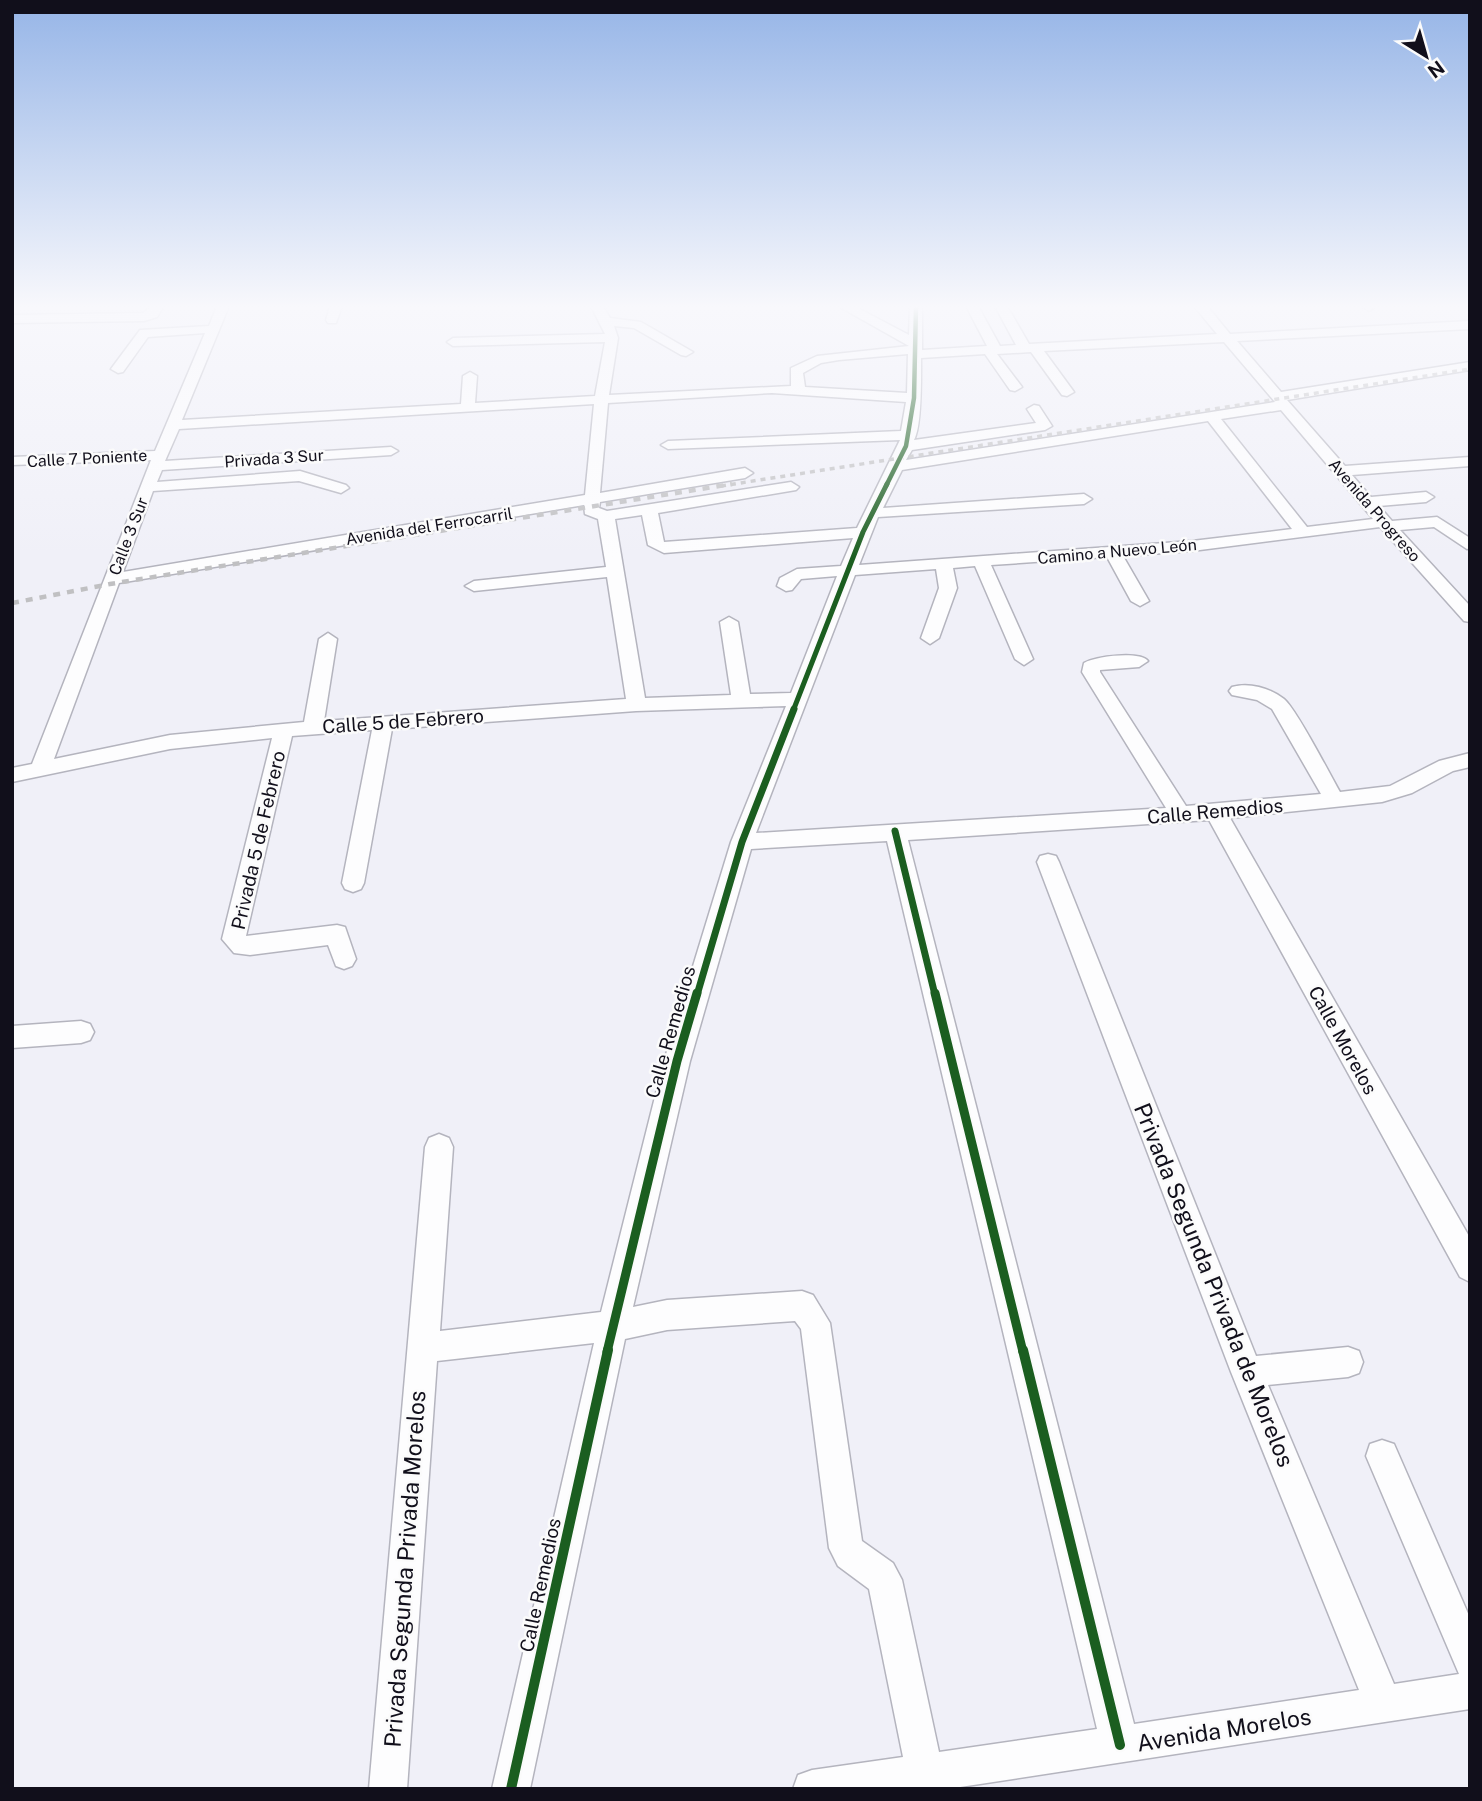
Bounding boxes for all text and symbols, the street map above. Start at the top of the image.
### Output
north arrow [1391,21,1461,91]
text: N [1424,56,1449,83]
street label: Calle 7 Poniente [26,446,148,471]
street label: Privada 3 Sur [224,446,324,471]
street label: Avenida Progreso [1325,455,1425,566]
street label: Calle 3 Sur [105,494,152,578]
street label: Avenida del Ferrocarril [344,504,514,549]
street label: Camino a Nuevo León [1037,535,1197,568]
street label: Calle 5 de Febrero [322,704,484,738]
street label: Privada 5 de Febrero [227,748,289,932]
street label: Calle Remedios [1146,794,1284,828]
street label: Calle Remedios [641,963,699,1101]
street label: Calle Morelos [1304,982,1382,1098]
street label: Privada Segunda Privada de Morelos [1129,1099,1300,1471]
street label: Privada Segunda Privada Morelos [379,1389,430,1748]
street label: Calle Remedios [515,1516,565,1654]
street label: Avenida Morelos [1135,1702,1313,1757]

